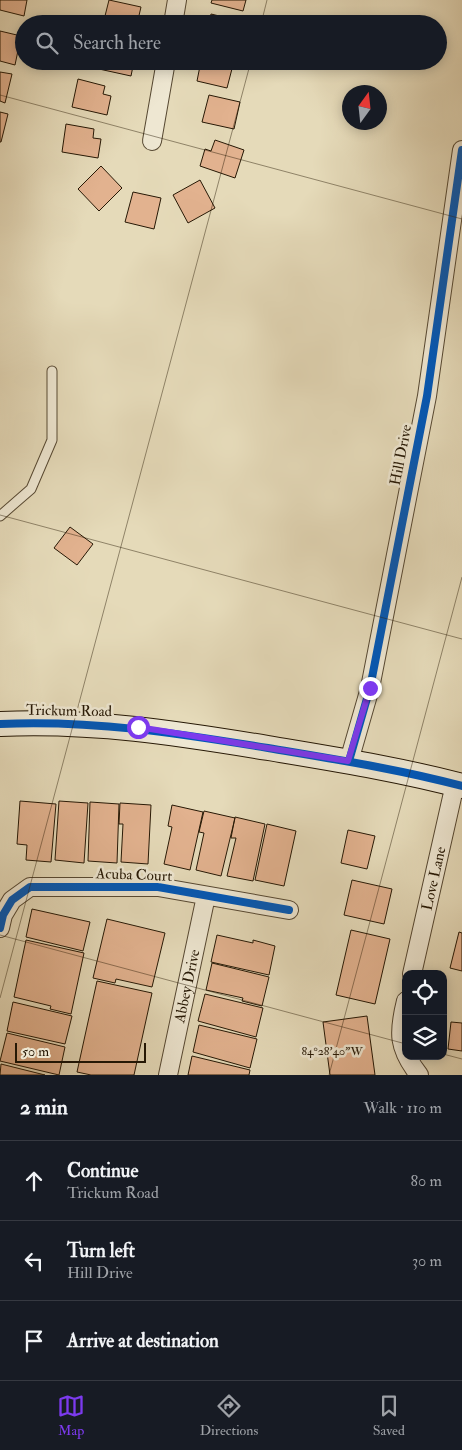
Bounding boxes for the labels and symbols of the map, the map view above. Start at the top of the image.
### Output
north arrow [342,85,387,130]
street label: Hill Drive [386,423,416,487]
route end [359,677,382,700]
street label: Trickum Road [26,701,113,721]
route start [127,716,150,739]
street label: Love Lane [417,845,450,912]
street label: Acuba Court [94,864,173,886]
street label: Abbey Drive [170,947,204,1025]
scale bar [15,1040,146,1063]
text: 84°28'40"W [301,1044,363,1059]

